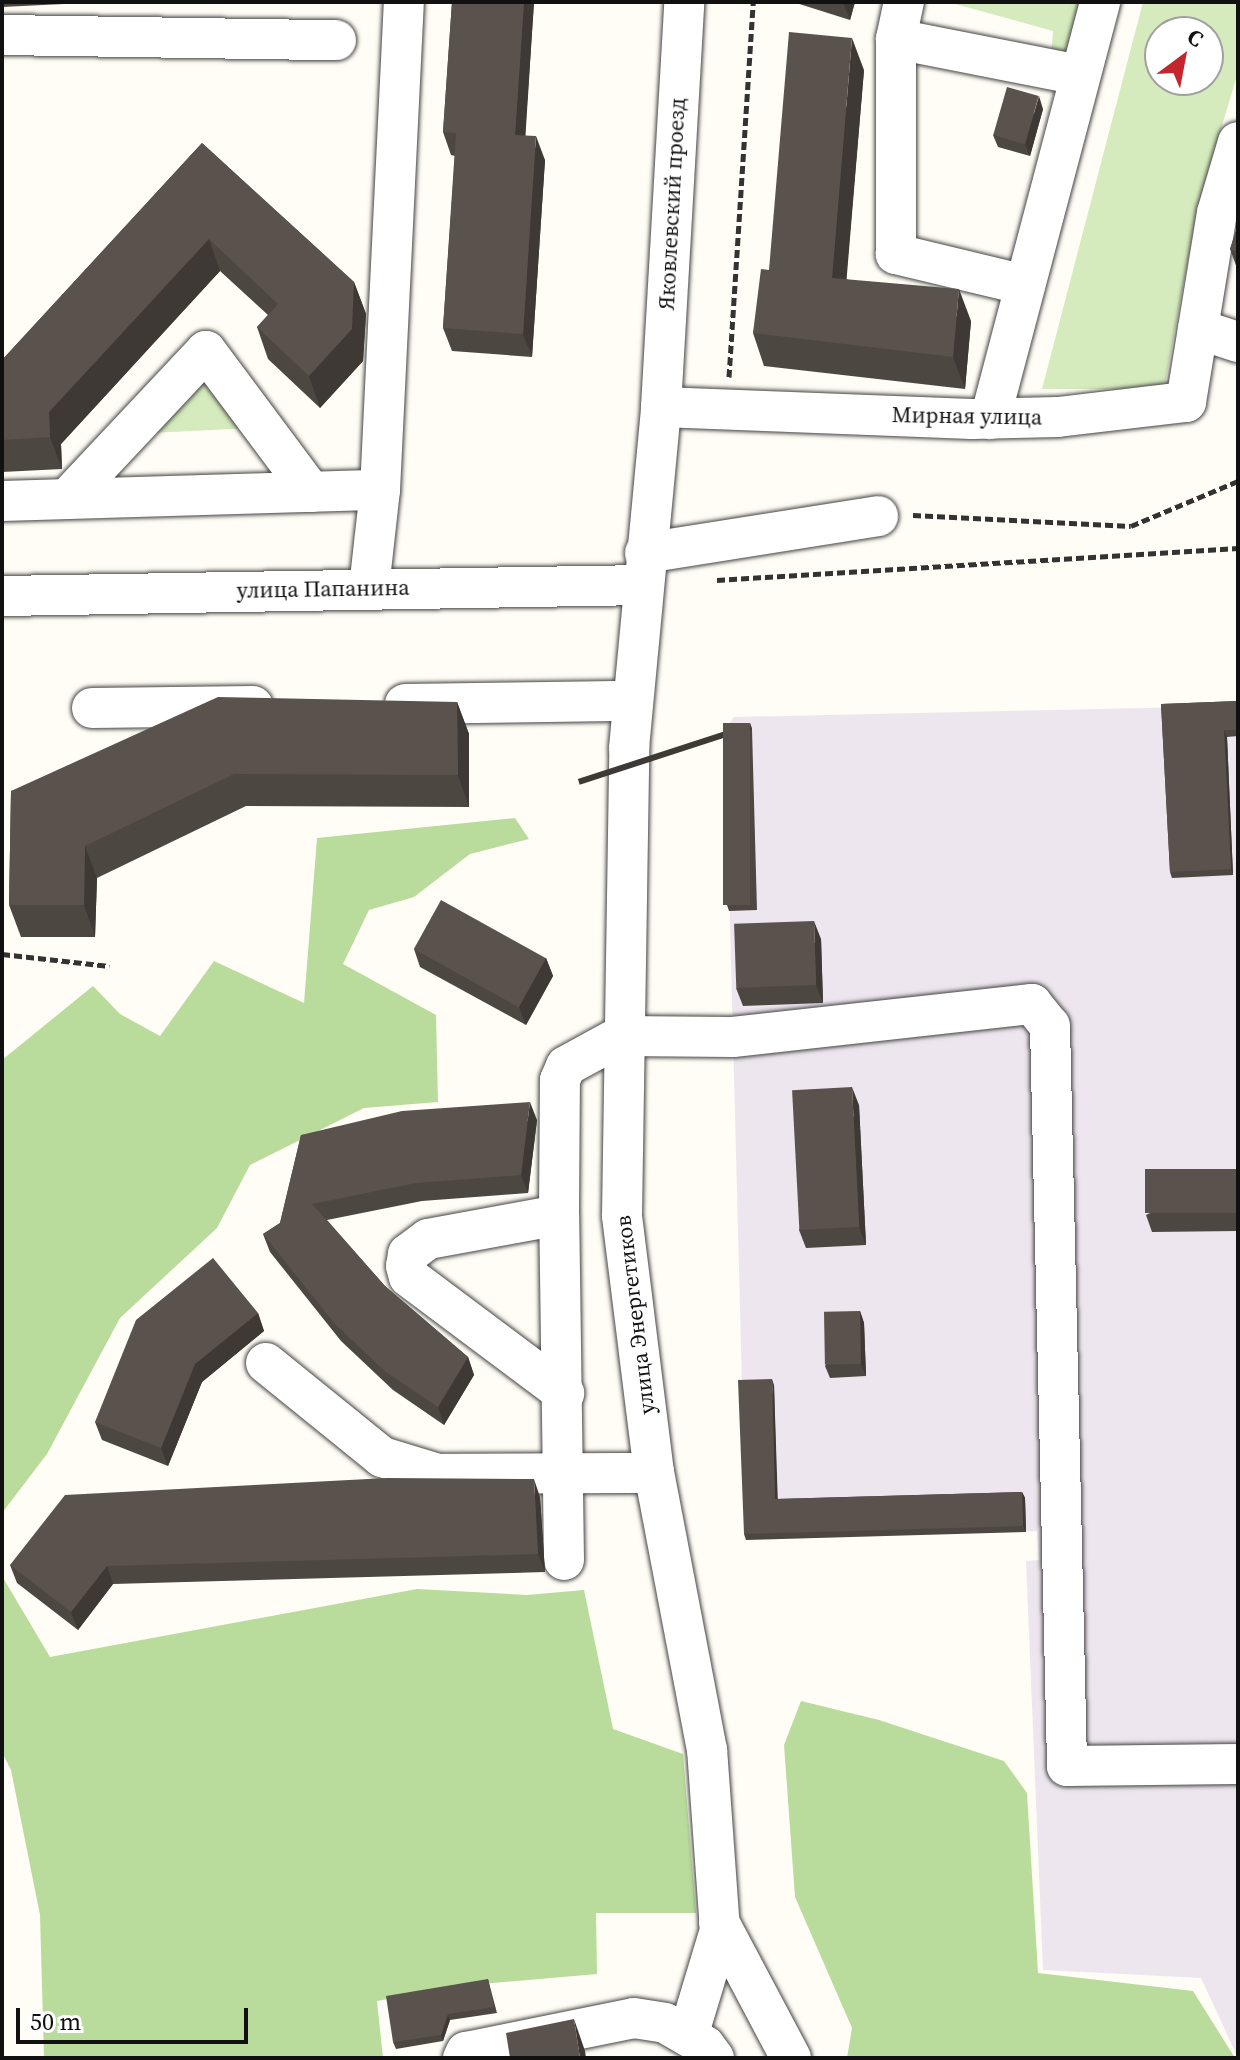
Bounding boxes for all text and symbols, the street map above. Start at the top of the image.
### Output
north arrow [1144,16,1224,96]
text: С [1182,21,1209,54]
street label: Яковлевский проезд [653,97,691,311]
street label: Мирная улица [892,401,1042,431]
street label: улица Папанина [236,574,410,604]
street label: улица Энергетиков [610,1214,660,1416]
scale bar [20,1992,252,2042]
text: 50 m [30,2005,81,2038]

